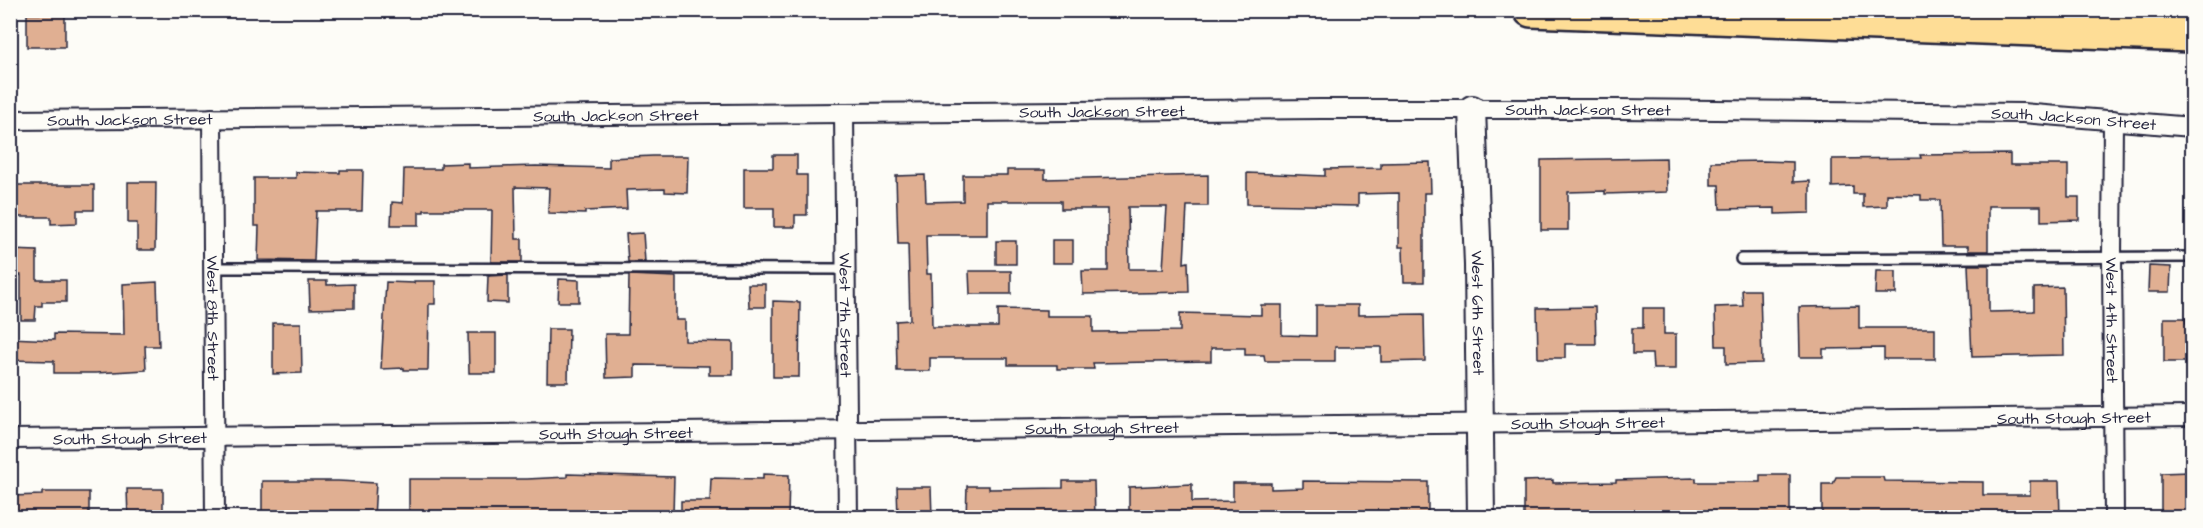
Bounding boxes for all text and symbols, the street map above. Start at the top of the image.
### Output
street label: South Jackson Street [1505,99,1671,122]
street label: South Jackson Street [1019,100,1185,124]
street label: South Jackson Street [1991,103,2158,136]
street label: South Jackson Street [533,104,699,128]
street label: South Jackson Street [47,108,213,132]
street label: West 6th Street [1465,250,1489,376]
street label: West 7th Street [833,253,857,378]
street label: West 8th Street [201,255,224,381]
street label: West 4th Street [2100,257,2123,383]
street label: South Stough Street [1997,406,2152,430]
street label: South Stough Street [1511,412,1666,435]
street label: South Stough Street [1025,417,1180,440]
street label: South Stough Street [539,422,694,446]
street label: South Stough Street [53,427,208,451]

